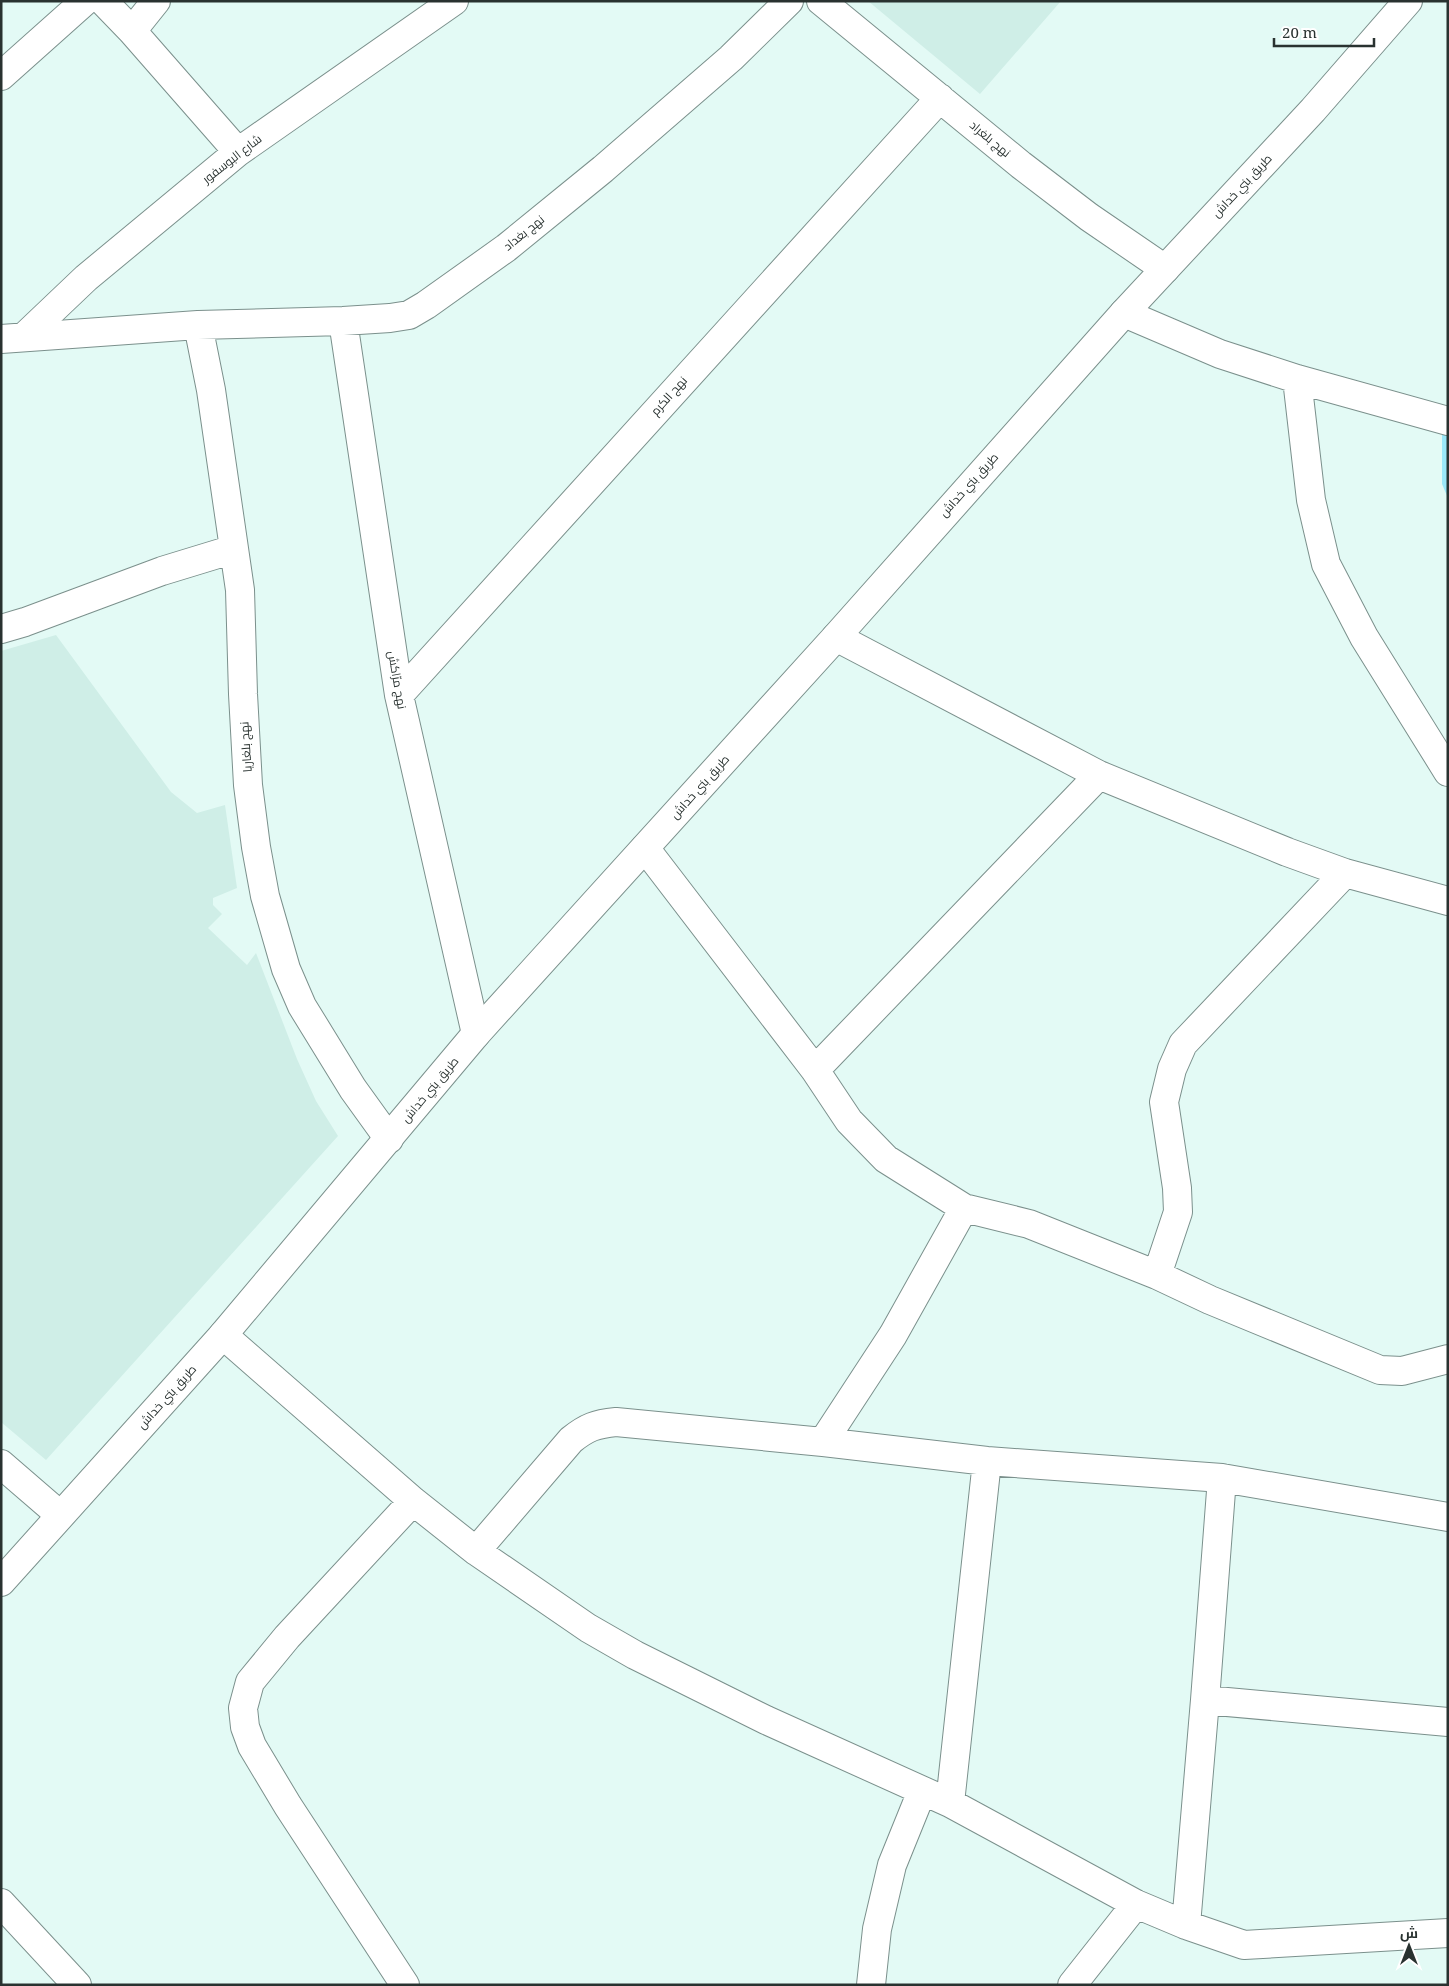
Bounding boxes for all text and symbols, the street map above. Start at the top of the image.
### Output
scale bar [1274,15,1374,47]
text: 20 m [1282,22,1317,42]
street label: نهج بلغراد [966,116,1015,161]
street label: شارع البوسفور [198,130,265,188]
street label: طريق بني خداش [1208,150,1277,222]
street label: نهج بغداد [500,211,548,254]
street label: نهج الكرم [646,372,691,419]
street label: طريق بني خداش [935,449,1004,522]
street label: نهج مرّاكش [384,649,411,710]
street label: نهج بلغاريا [235,721,256,773]
street label: طريق بني خداش [666,751,735,824]
street label: طريق بني خداش [397,1053,464,1127]
street label: طريق بني خداش [133,1361,202,1434]
north arrow [1384,1921,1434,1971]
text: ش [1400,1923,1418,1942]

